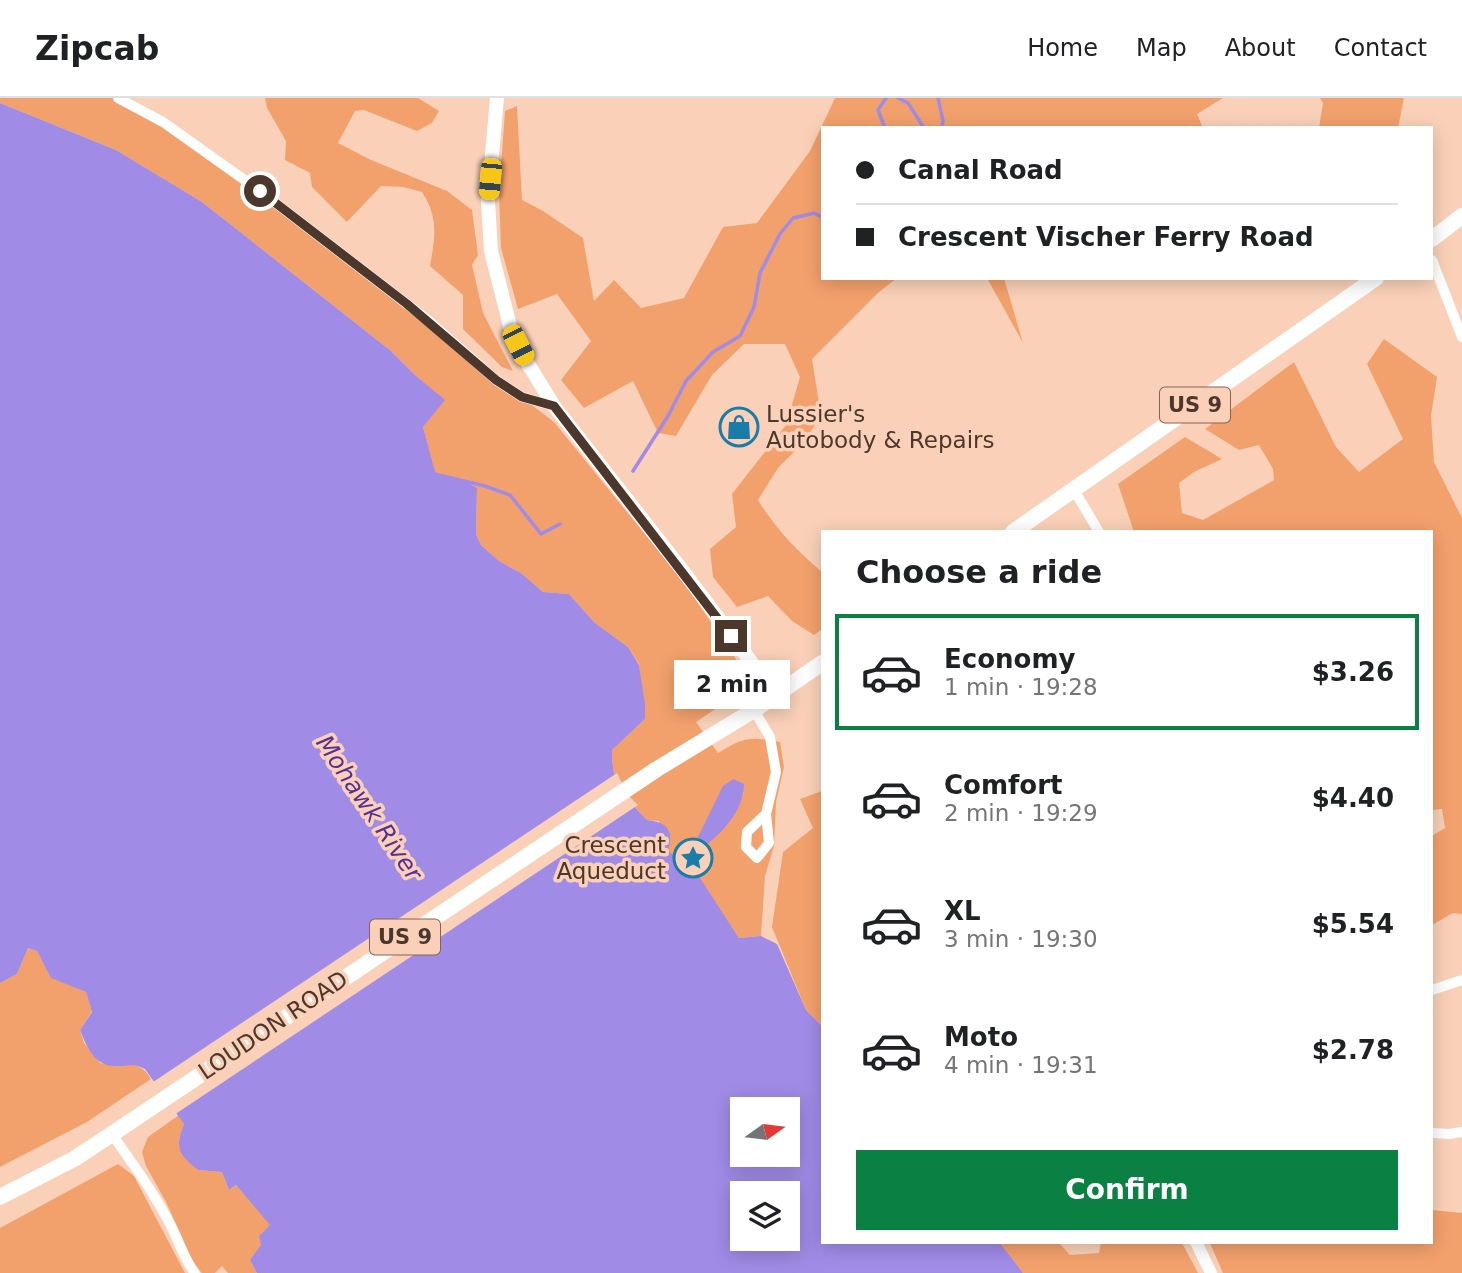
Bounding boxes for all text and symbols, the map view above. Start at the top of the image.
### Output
text: Zipcab [35,29,159,68]
text: Home [1027,34,1098,62]
text: Map [1136,34,1187,62]
text: About [1225,34,1296,62]
text: Contact [1334,34,1427,62]
text: Canal Road [898,155,1063,185]
car [478,157,503,201]
route start [244,175,276,207]
text: Crescent Vischer Ferry Road [898,222,1314,252]
car [500,322,537,368]
road number: US 9 [1160,388,1230,422]
place label: Lussier's Autobody & Repairs [766,401,994,453]
shop icon: Lussier's Autobody & Repairs [718,406,760,448]
text: Choose a ride [856,553,1102,591]
route end [715,620,747,652]
icon: car [860,641,923,704]
text: Economy [944,644,1075,674]
text: $3.26 [1312,657,1394,687]
callout: 2 min [673,660,789,710]
text: 2 min [696,671,768,697]
text: 1 min · 19:28 [944,674,1098,700]
water label: Mohawk River [310,730,429,887]
icon: car [860,767,923,830]
text: Comfort [944,770,1062,800]
text: $4.40 [1312,783,1394,813]
text: 2 min · 19:29 [944,800,1098,826]
place label: Crescent Aqueduct [557,832,666,884]
place icon: Crescent Aqueduct [672,837,714,879]
icon: car [860,893,923,956]
text: XL [944,896,981,926]
text: $5.54 [1312,909,1394,939]
road number: US 9 [370,920,440,954]
text: 3 min · 19:30 [944,926,1098,952]
street label: LOUDON ROAD [193,965,353,1085]
icon: car [860,1019,923,1082]
text: Moto [944,1022,1018,1052]
text: $2.78 [1312,1035,1394,1065]
text: 4 min · 19:31 [944,1052,1098,1078]
north arrow [730,1097,800,1167]
map controls [730,1097,800,1251]
button: Confirm [856,1150,1398,1230]
button: layers [730,1181,800,1251]

